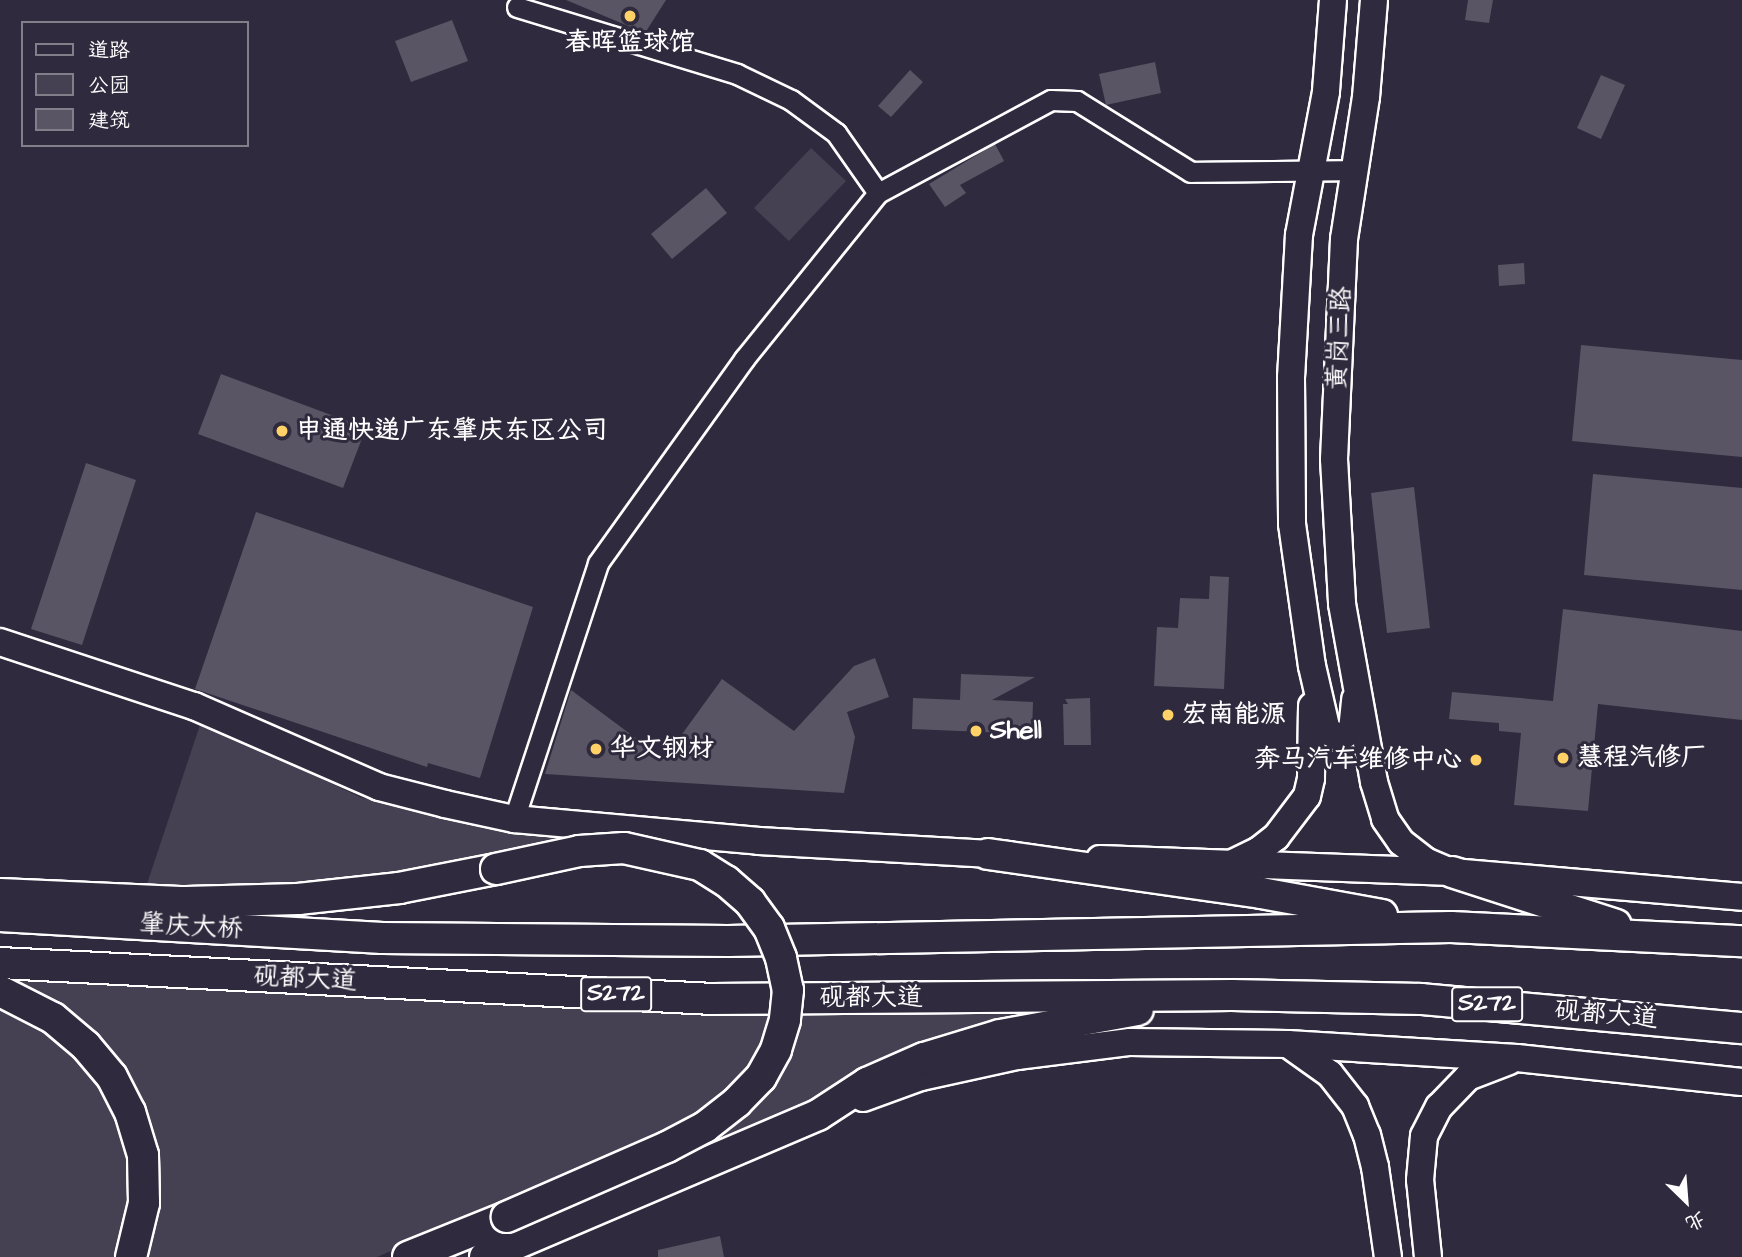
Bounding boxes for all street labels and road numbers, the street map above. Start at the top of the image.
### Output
street label: 黄岗三路 [1322,285,1358,391]
street label: 肇庆大桥 [138,909,244,945]
street label: 砚都大道 [252,961,358,997]
road number: S272 [579,974,653,1014]
street label: 砚都大道 [819,982,923,1014]
road number: S272 [1450,984,1524,1024]
street label: 砚都大道 [1553,995,1659,1035]

